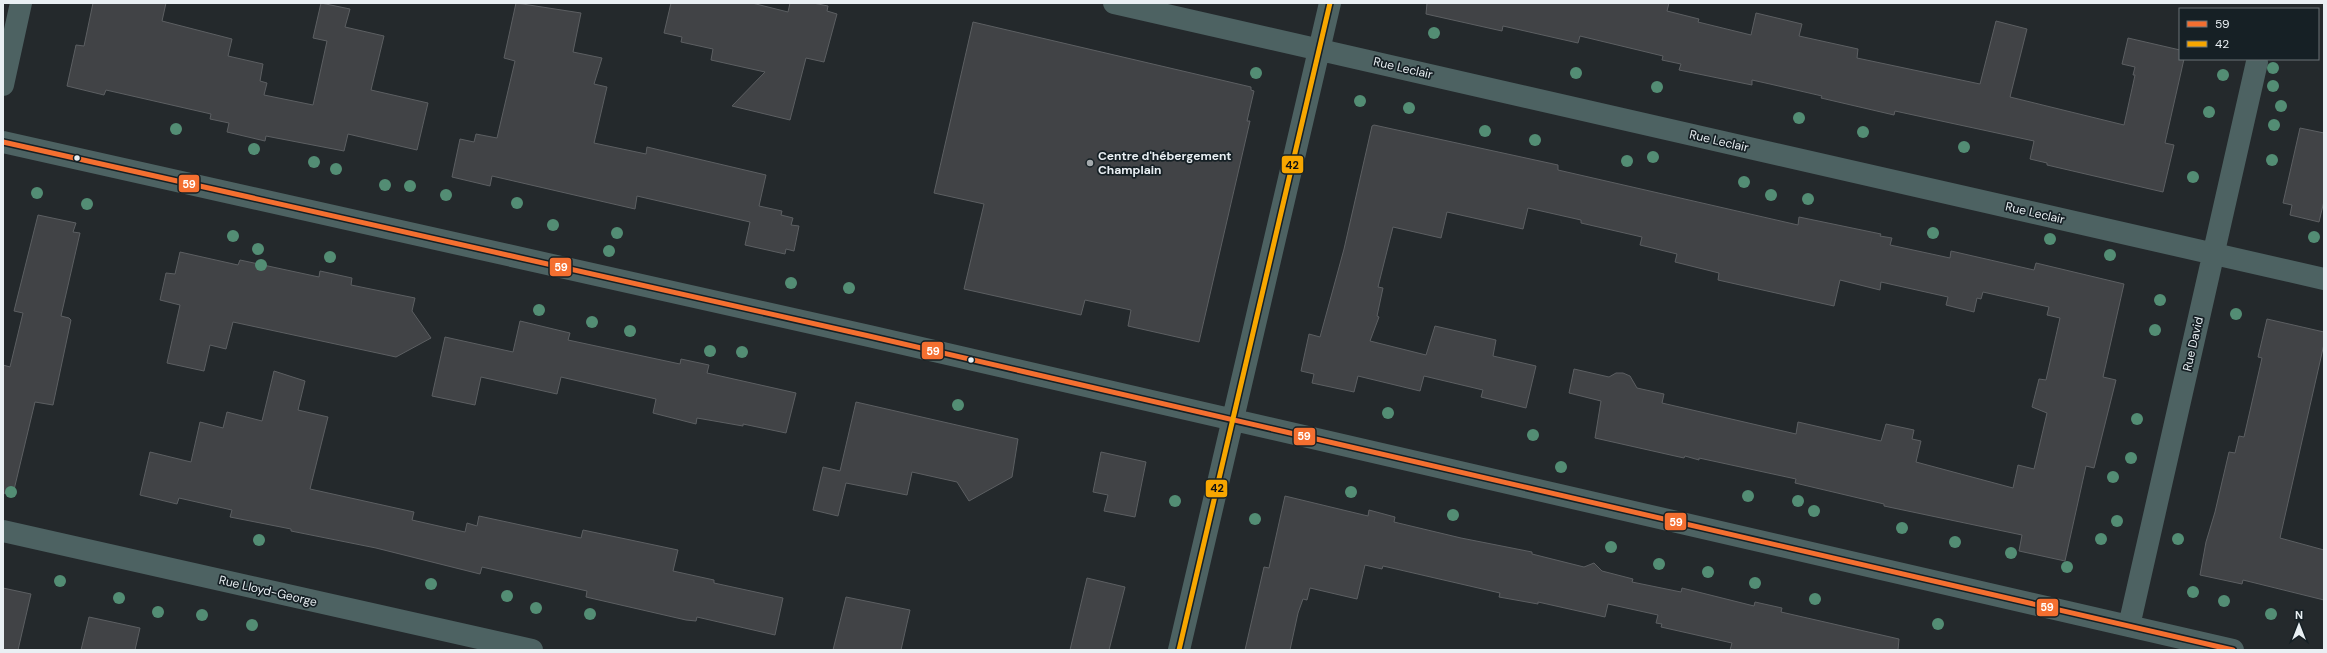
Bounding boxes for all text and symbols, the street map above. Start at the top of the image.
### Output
legend [2179,8,2319,60]
text: 59 [2215,16,2230,32]
text: 42 [2215,36,2229,52]
street label: Rue Leclair [1372,53,1435,83]
street label: Rue Leclair [1688,126,1751,156]
place label: Centre d'hébergement Champlain [1098,148,1232,178]
unlabelled marker [72,153,82,163]
line badge: 42 [1281,155,1304,174]
marker: Centre d'hébergement Champlain [1085,158,1095,168]
text: 42 [1285,158,1299,172]
line badge: 59 [178,174,200,193]
text: 59 [182,177,196,191]
street label: Rue Leclair [2004,198,2067,228]
line badge: 59 [549,257,572,277]
text: 59 [554,260,568,274]
street label: Rue David [2179,315,2207,373]
line badge: 59 [921,341,944,360]
text: 59 [926,344,940,358]
unlabelled marker [966,355,976,365]
line badge: 59 [1293,427,1316,446]
text: 59 [1297,429,1311,443]
line badge: 42 [1205,479,1228,498]
text: 42 [1210,481,1224,495]
line badge: 59 [1664,512,1687,531]
text: 59 [1669,515,1683,529]
street label: Rue Lloyd-George [217,572,319,610]
line badge: 59 [2036,598,2059,617]
text: 59 [2040,600,2054,614]
north arrow [2279,605,2319,645]
text: N [2295,608,2303,622]

